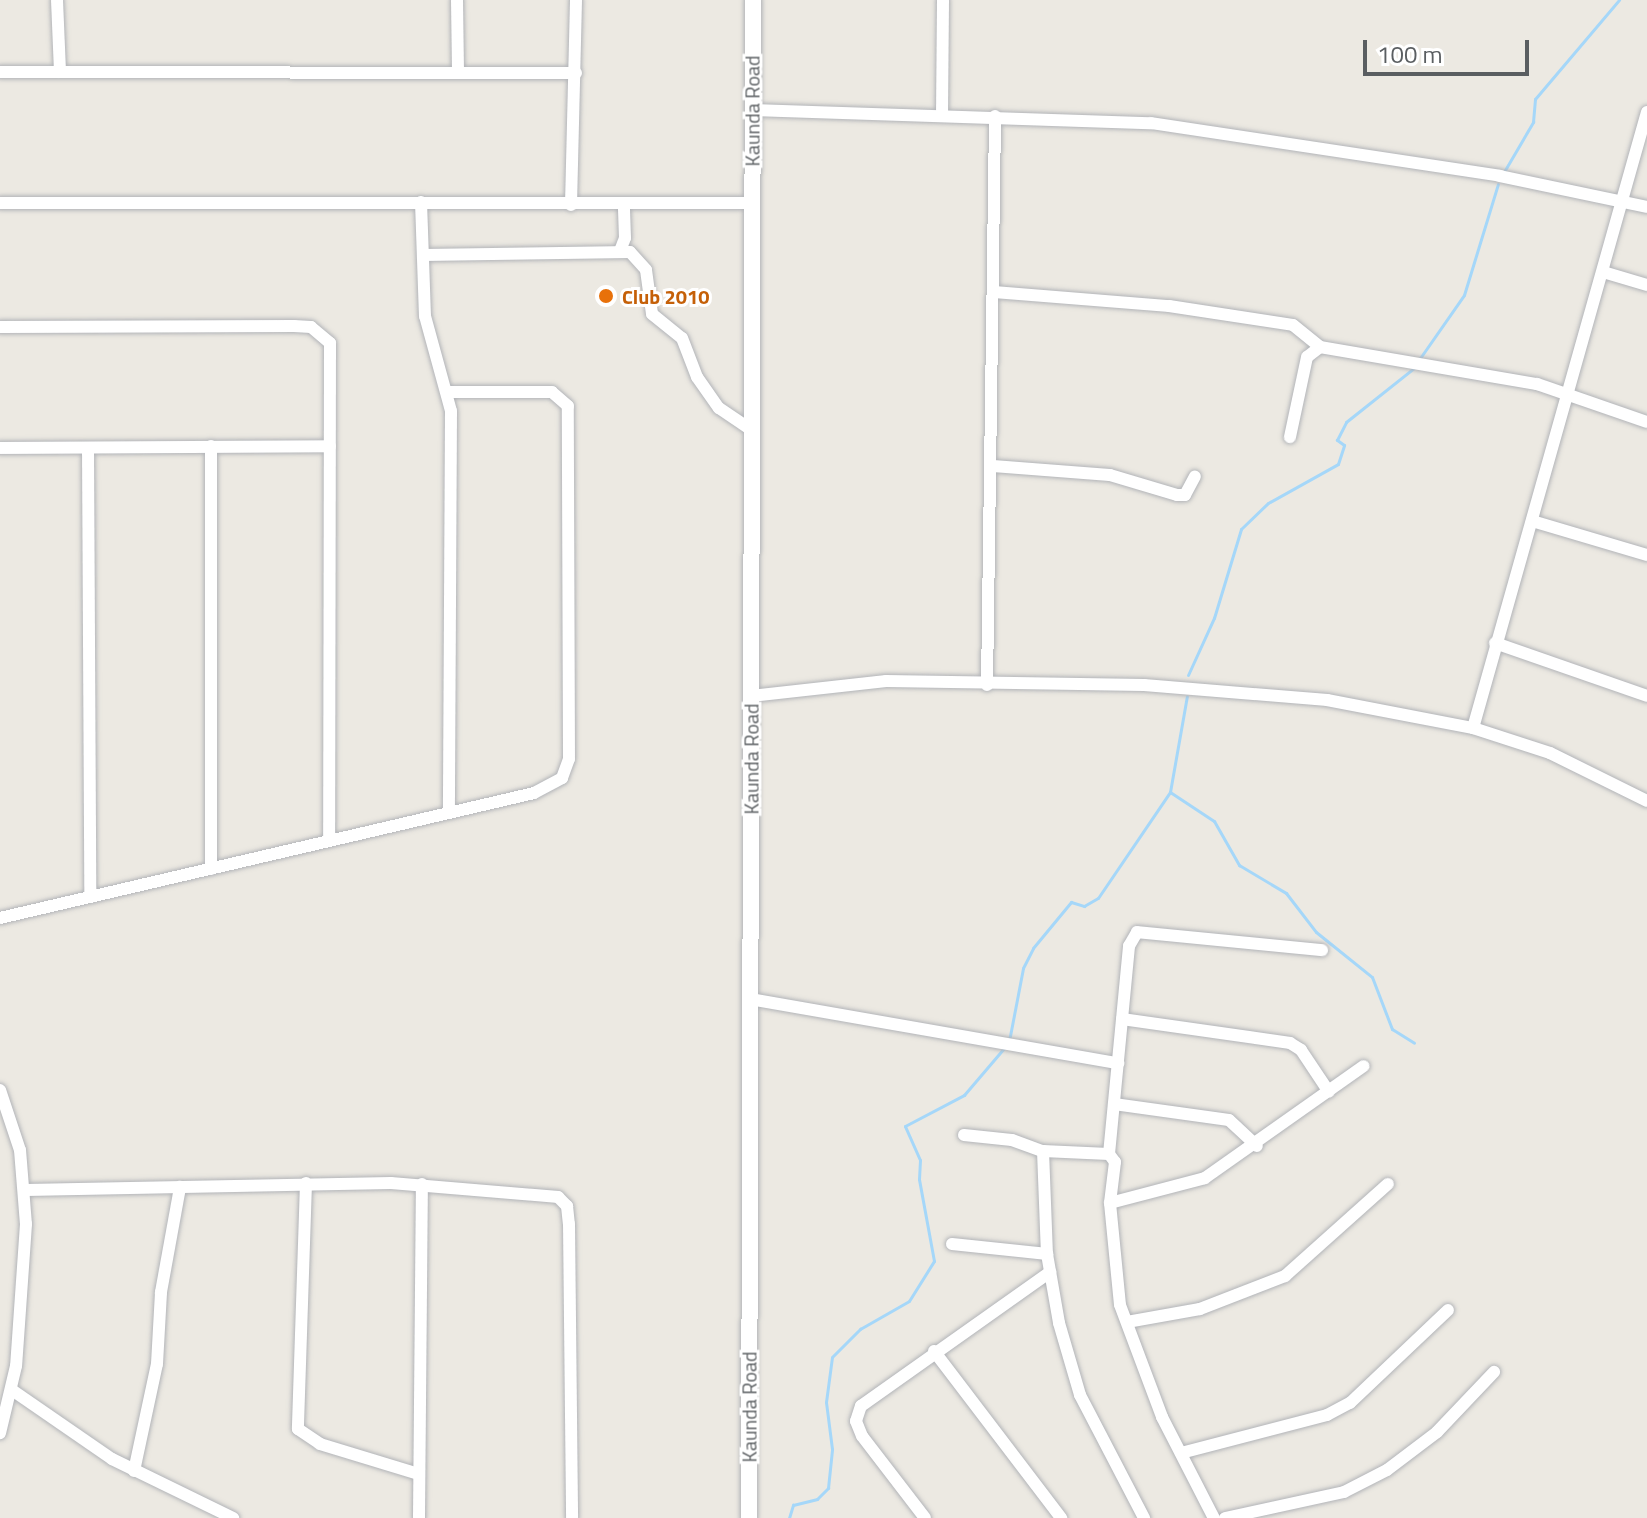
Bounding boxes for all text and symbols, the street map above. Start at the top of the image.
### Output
scale bar [1367,24,1533,74]
text: 100 m [1377,36,1443,72]
street label: Kaunda Road [740,55,764,167]
place label: Club 2010 [622,284,709,308]
marker: Club 2010 [597,287,615,305]
street label: Kaunda Road [739,703,763,815]
street label: Kaunda Road [737,1351,761,1463]

